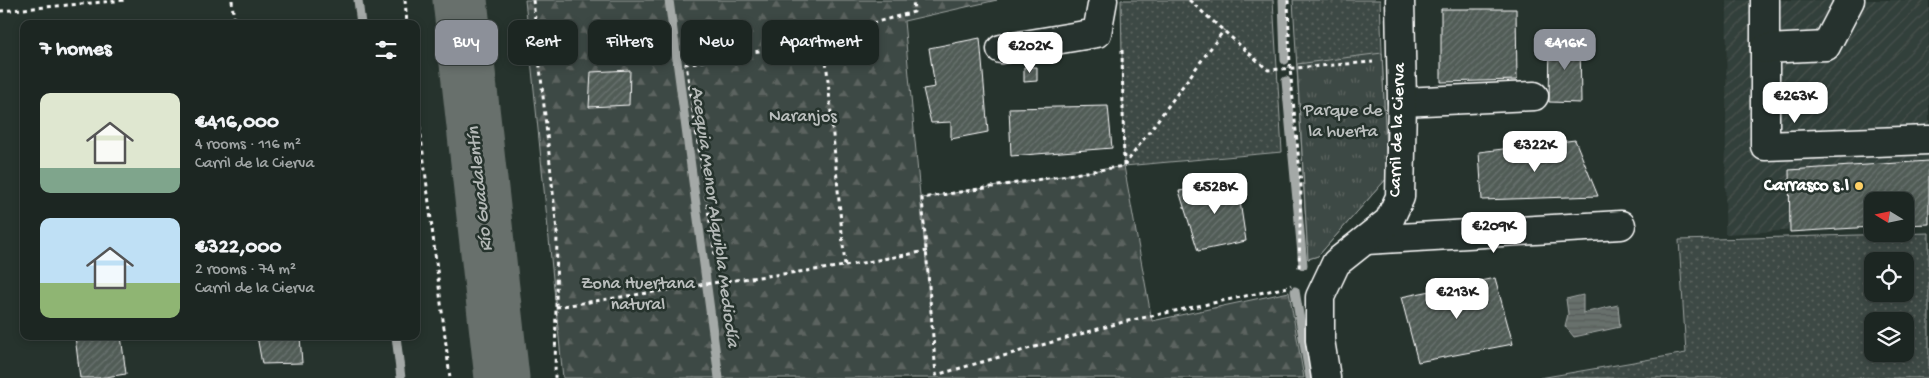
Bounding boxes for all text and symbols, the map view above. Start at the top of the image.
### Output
chip: Buy [435,20,498,65]
chip: Rent [508,20,578,65]
chip: Filters [588,20,671,65]
chip: New [681,20,752,65]
chip: Apartment [762,20,879,65]
pin: €416K [1530,28,1600,71]
pin: €202K [995,32,1065,74]
text: €416K [1545,35,1585,54]
icon: filters [372,36,400,64]
text: 7 homes [40,38,112,63]
text: €202K [1008,38,1052,57]
street label: Carril de la Cierva [1385,62,1411,197]
pin: €263K [1760,82,1830,124]
water label: Acequia Menor Alquibla Mediodía [684,85,744,350]
text: €263K [1774,88,1816,107]
park label: Parque de la huerta [1303,101,1383,143]
park label: Naranjos [769,107,838,128]
text: €416,000 [195,111,279,136]
icon: home [80,113,140,173]
water label: Río Guadalentín [463,124,499,253]
pin: €322K [1500,130,1570,173]
text: 4 rooms · 116 m² [195,136,301,155]
text: €322K [1514,137,1556,156]
text: Carril de la Cierva [195,155,314,174]
pin: €528K [1180,172,1250,215]
place label: Carrasco s.l [1763,176,1849,197]
text: €528K [1193,179,1237,198]
marker: Carrasco s.l [1853,180,1865,192]
north arrow [1864,192,1914,242]
map controls [1864,192,1914,362]
pin: €209K [1459,212,1529,254]
text: €209K [1472,218,1516,237]
text: €322,000 [195,236,281,261]
icon: home [80,238,140,298]
button: locate [1864,252,1914,302]
text: 2 rooms · 74 m² [195,261,296,280]
park label: Zona Huertana natural [581,274,696,316]
pin: €213K [1422,278,1492,320]
text: Carril de la Cierva [195,280,314,299]
text: €213K [1437,284,1477,303]
button: layers [1864,312,1914,362]

